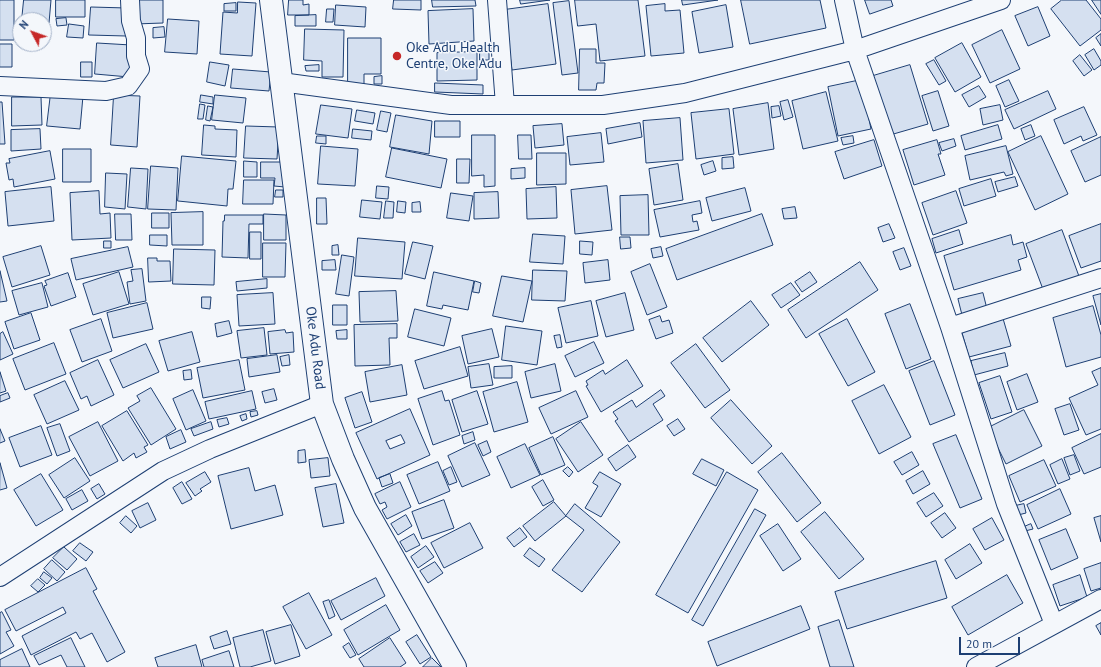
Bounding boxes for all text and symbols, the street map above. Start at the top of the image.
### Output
north arrow [12,12,52,52]
text: N [16,17,31,32]
place label: Oke Adu Health Centre, Oke Adu [406,40,502,72]
marker: Oke Adu Health Centre, Oke Adu [391,50,403,62]
street label: Oke Adu Road [302,305,328,391]
scale bar [961,629,1022,655]
text: 20 m [966,636,992,651]

